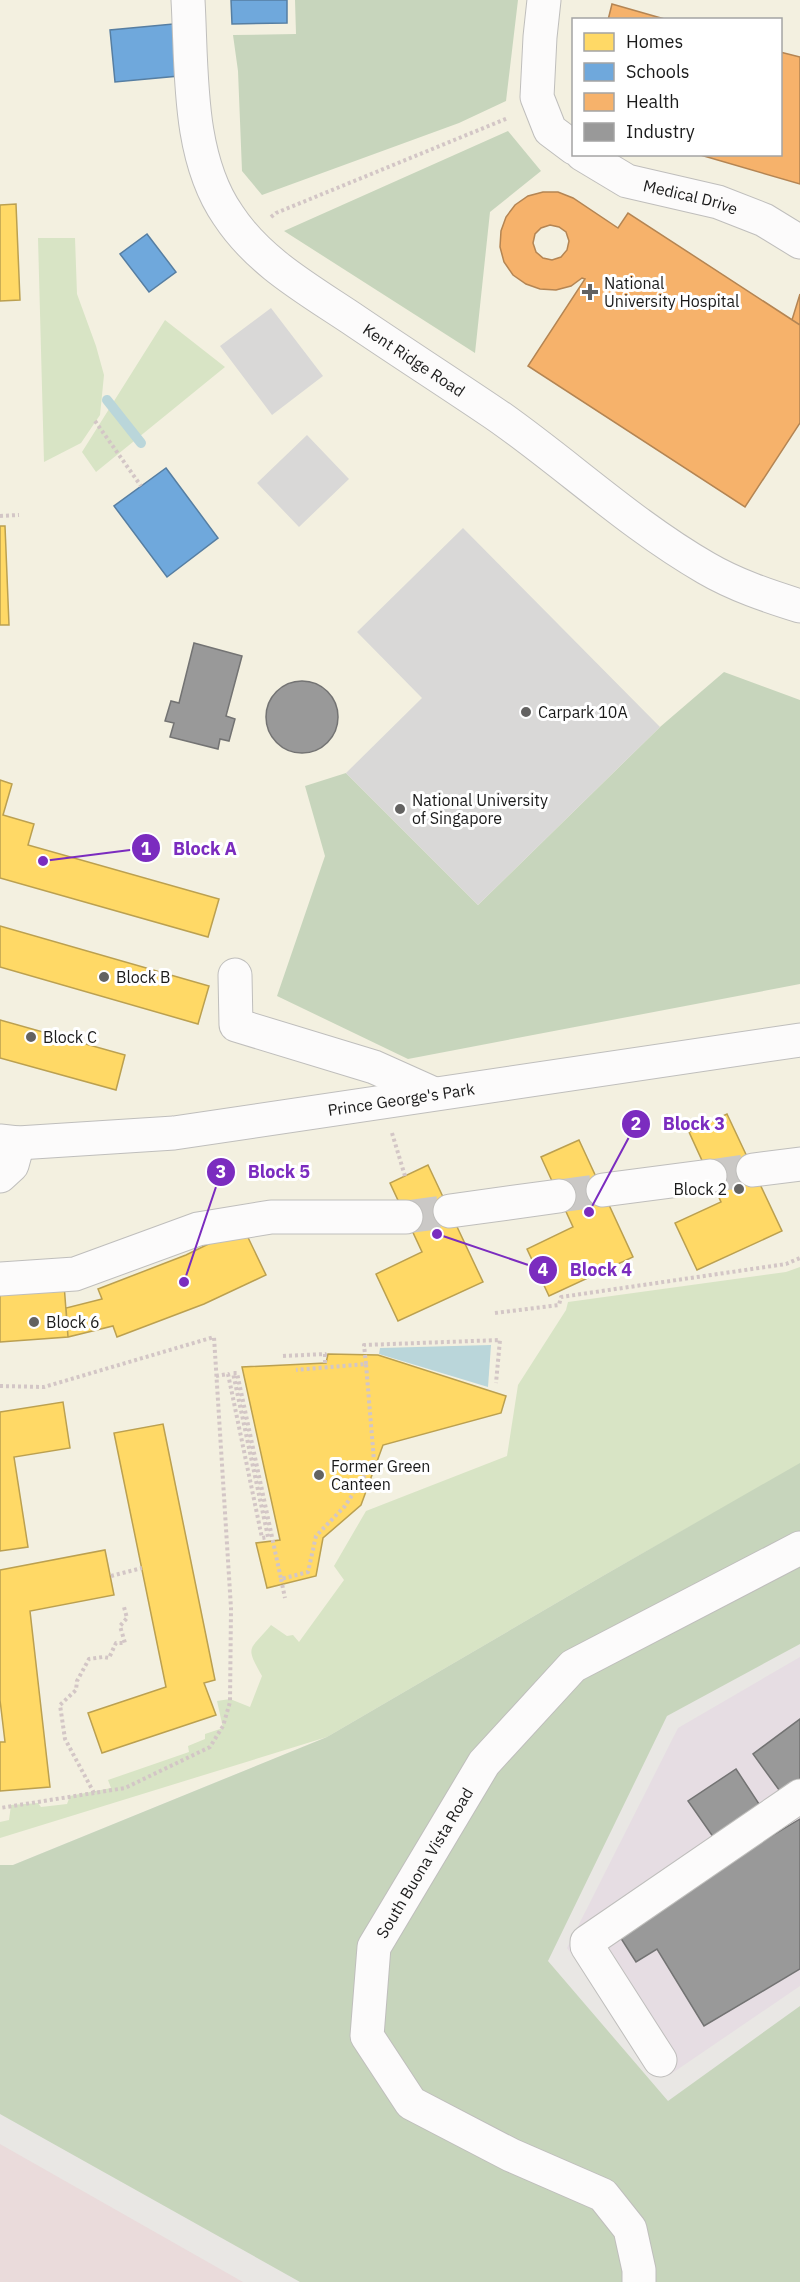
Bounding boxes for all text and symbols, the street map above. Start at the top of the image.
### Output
legend [572,18,782,156]
text: Homes [626,30,683,53]
text: Schools [626,60,690,83]
text: Health [626,90,680,113]
text: Industry [626,120,695,143]
street label: Medical Drive [641,175,741,219]
place label: National University Hospital [604,273,739,311]
marker: National University Hospital [581,283,599,301]
street label: Kent Ridge Road [359,319,469,401]
place label: Carpark 10A [538,702,628,722]
marker: Carpark 10A [519,705,533,719]
place label: National University of Singapore [412,790,548,828]
marker: National University of Singapore [393,802,407,816]
callout: Block A [131,830,249,866]
text: 1 [141,837,152,860]
text: Block A [173,837,237,860]
place label: Block B [116,967,170,987]
marker: Block B [97,970,111,984]
place label: Block C [43,1027,97,1047]
marker: Block C [24,1030,38,1044]
street label: Prince George's Park [326,1078,476,1120]
callout: Block 3 [621,1106,737,1142]
text: 2 [631,1112,641,1135]
text: Block 3 [663,1112,725,1135]
callout: Block 5 [206,1154,322,1190]
text: 3 [216,1160,226,1183]
text: Block 5 [248,1160,310,1183]
place label: Block 2 [673,1179,727,1199]
marker: Block 2 [732,1182,746,1196]
callout: Block 4 [528,1252,644,1288]
text: 4 [538,1258,549,1281]
text: Block 4 [570,1258,632,1281]
place label: Block 6 [46,1312,100,1332]
marker: Block 6 [27,1315,41,1329]
place label: Former Green Canteen [331,1456,430,1494]
marker: Former Green Canteen [312,1468,326,1482]
street label: South Buona Vista Road [372,1784,477,1942]

